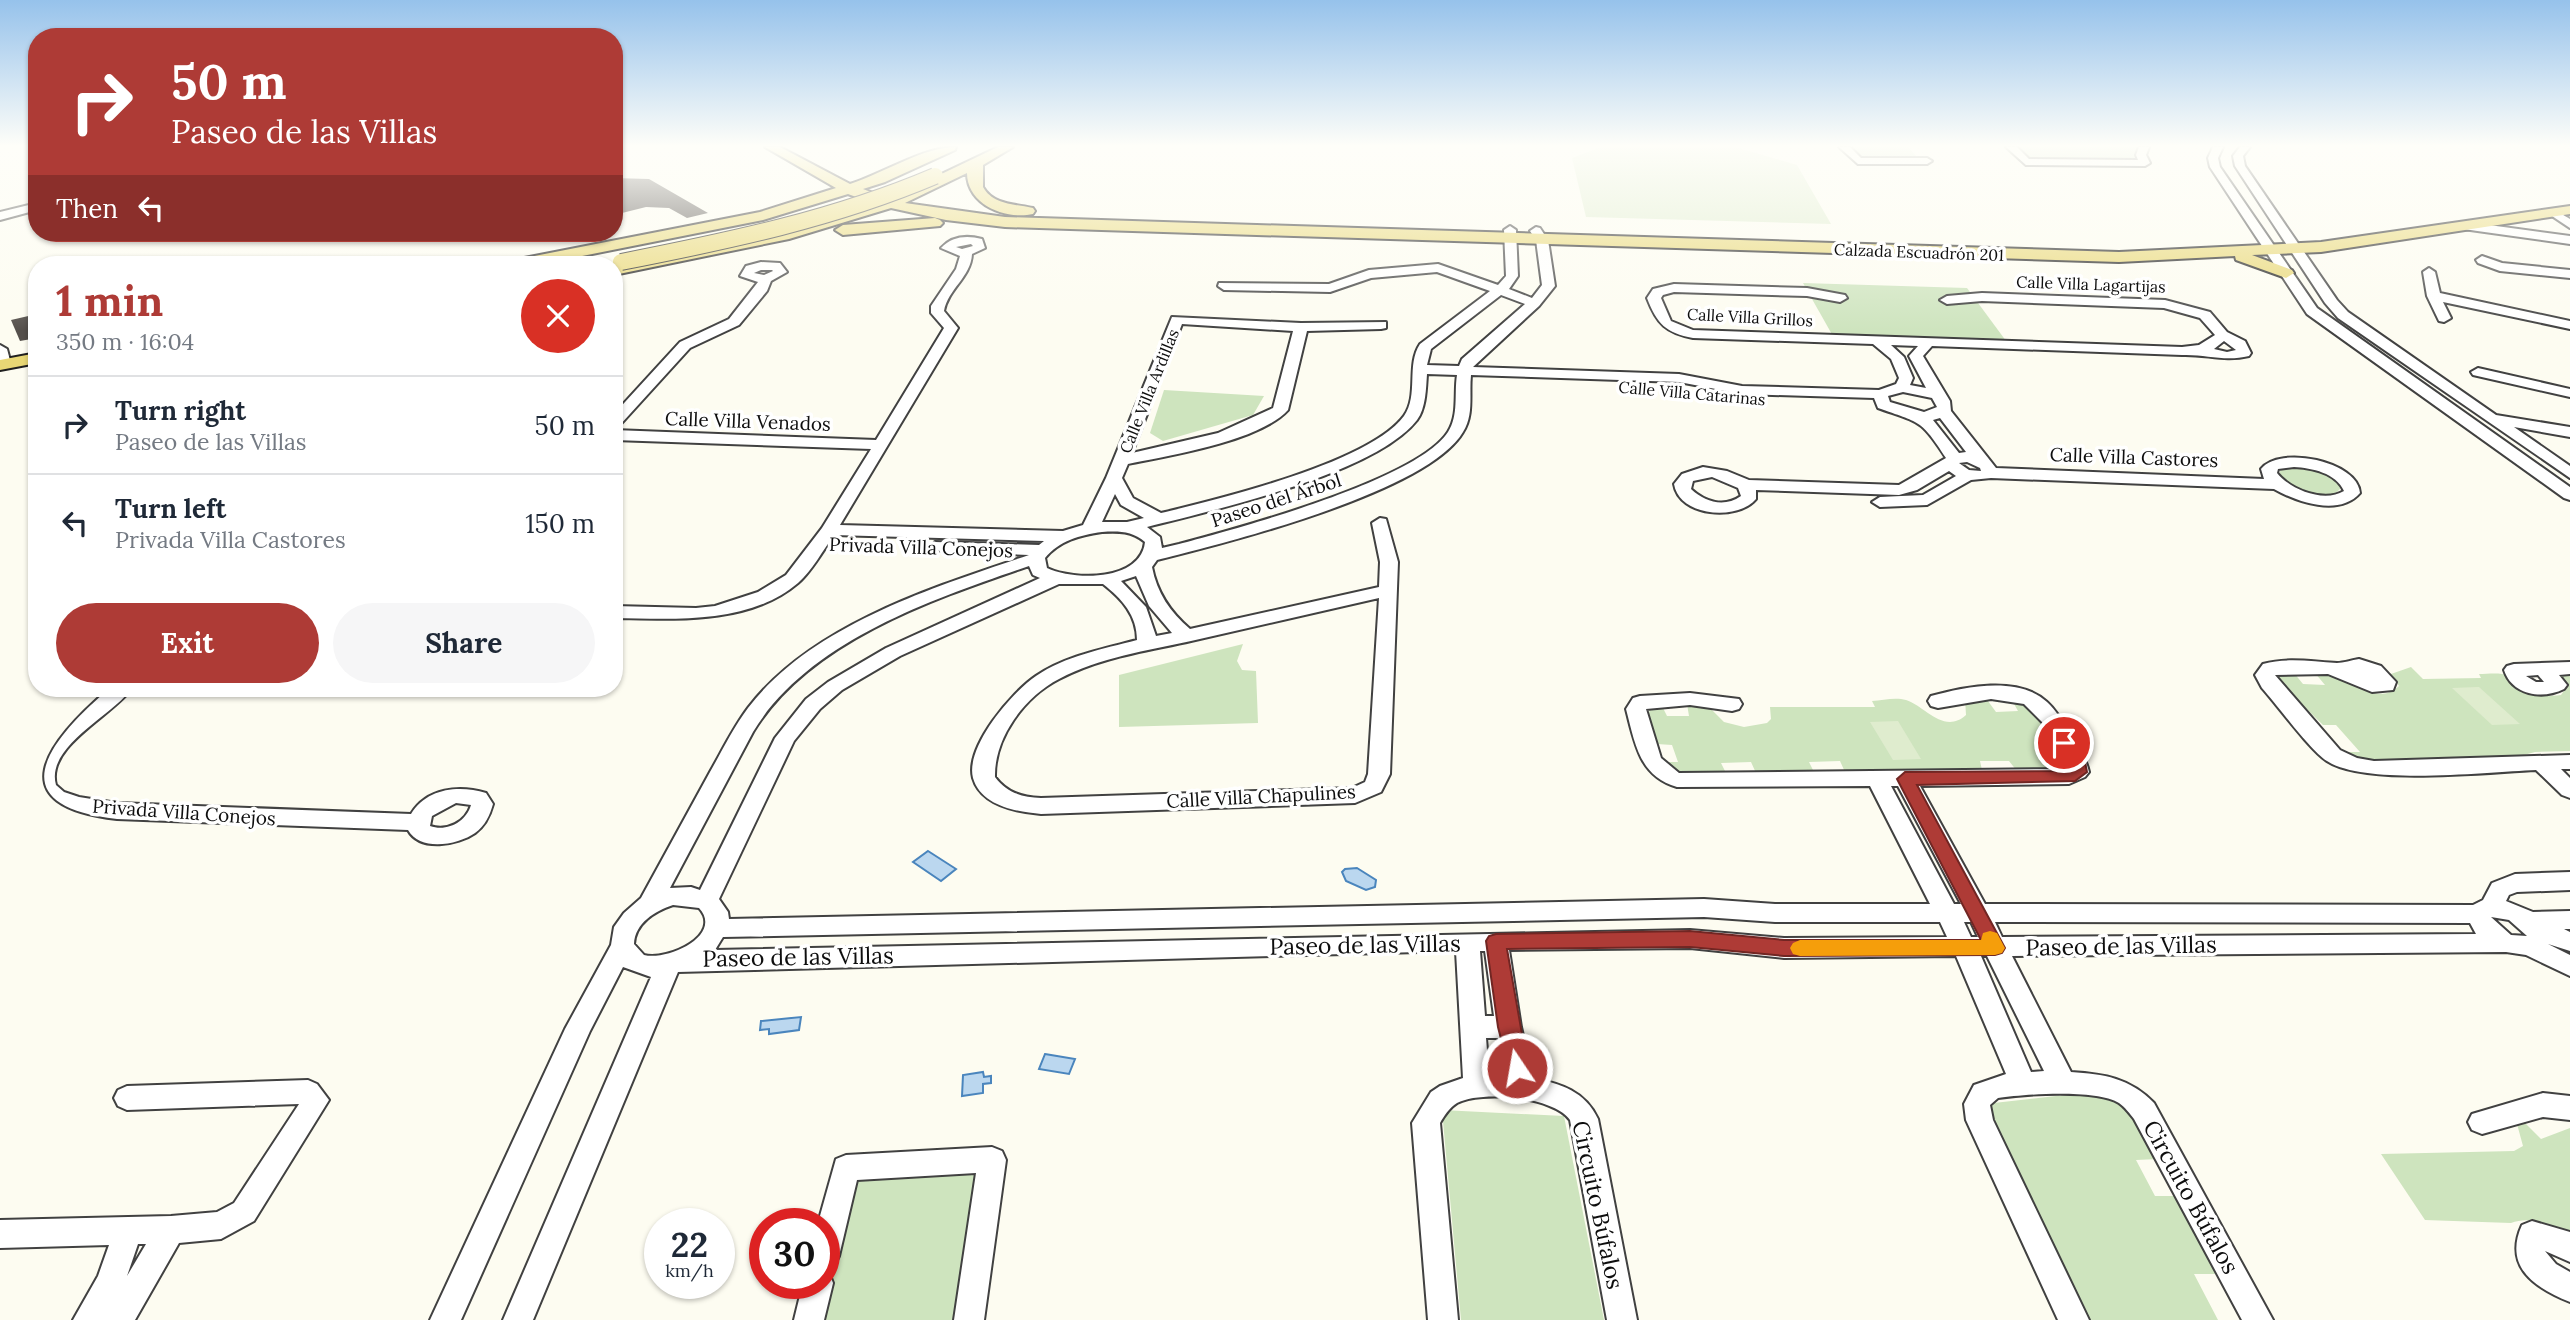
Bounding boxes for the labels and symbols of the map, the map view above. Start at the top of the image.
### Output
street label: Calzada Escuadrón 201 [1834,239,2004,265]
street label: Calle Villa Lagartijas [2016,271,2166,297]
street label: Calle Villa Grillos [1687,304,1813,330]
street label: Calle Villa Ardillas [1115,326,1183,456]
street label: Calle Villa Catarinas [1618,377,1766,409]
street label: Calle Villa Venados [665,406,832,436]
street label: Calle Villa Castores [2049,442,2219,472]
street label: Paseo del Árbol [1208,468,1344,532]
street label: Privada Villa Conejos [829,532,1014,562]
pin [2034,713,2094,773]
street label: Calle Villa Chapulines [1166,779,1356,813]
street label: Privada Villa Conejos [91,794,277,830]
street label: Paseo de las Villas [1269,928,1461,961]
street label: Paseo de las Villas [2025,929,2217,962]
street label: Paseo de las Villas [702,940,894,973]
position arrow [1480,1031,1554,1105]
street label: Circuito Búfalos [2137,1115,2246,1279]
street label: Circuito Búfalos [1566,1118,1630,1292]
speed limit sign: 30 [749,1208,840,1299]

